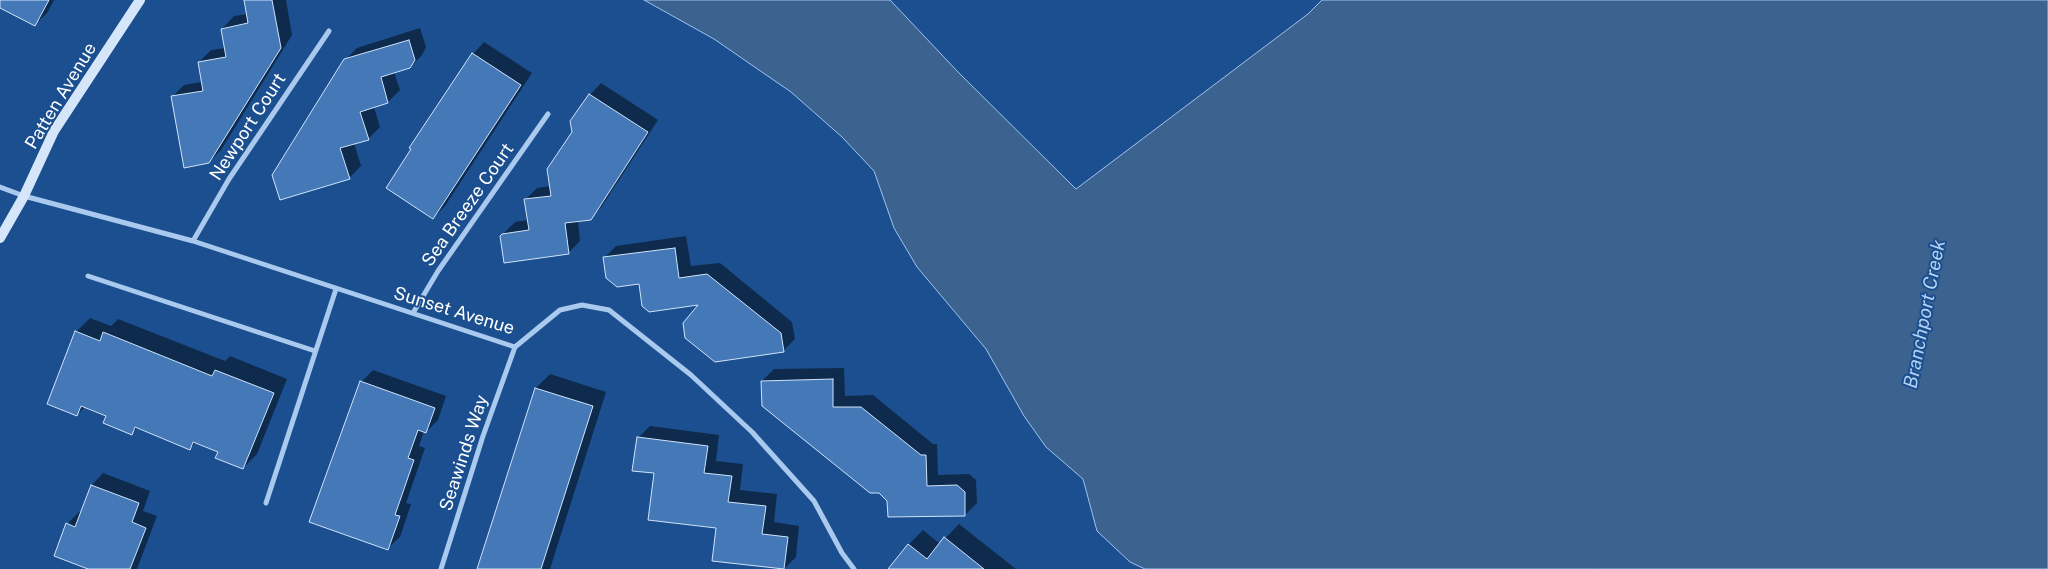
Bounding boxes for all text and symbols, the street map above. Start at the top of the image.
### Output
street label: Patten Avenue [21,39,101,153]
street label: Newport Court [205,69,291,185]
street label: Sea Breeze Court [417,139,519,271]
water label: Branchport Creek [1899,238,1951,390]
street label: Sunset Avenue [391,282,517,340]
street label: Seawinds Way [435,392,493,514]

